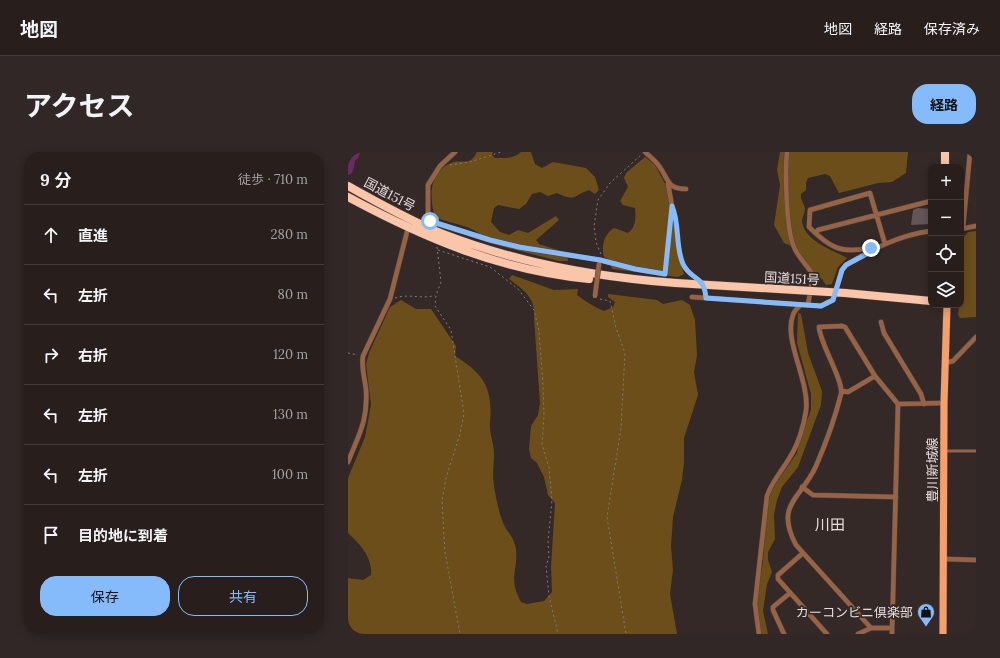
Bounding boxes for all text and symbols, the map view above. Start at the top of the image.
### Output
text: 地図 [20,17,58,41]
text: 地図 [824,20,852,38]
text: 経路 [874,20,902,38]
text: 保存済み [924,20,980,38]
button: 経路 [912,84,976,124]
text: アクセス [24,88,135,124]
map controls [928,164,964,308]
button: + [928,164,964,200]
text: 9 分 [40,169,71,191]
text: 徒歩 · 710 m [238,171,308,188]
street label: 国道151号 [361,174,418,215]
button: − [928,200,964,236]
route start [421,212,439,230]
icon: ahead [40,224,62,246]
text: 直進 [78,226,108,245]
text: 280 m [271,226,308,243]
button: locate [928,236,964,272]
route end [862,239,880,257]
street label: 国道151号 [764,269,820,288]
button: layers [928,272,964,308]
icon: left [40,284,62,306]
text: 左折 [78,286,108,305]
text: 80 m [278,286,308,303]
icon: right [40,344,62,366]
text: 右折 [78,346,108,365]
text: 120 m [273,346,308,363]
icon: left [40,404,62,426]
text: 左折 [78,406,108,425]
text: 130 m [273,406,308,423]
street label: 豊川新城線 [924,437,941,503]
icon: left [40,464,62,486]
text: 左折 [78,466,108,485]
text: 100 m [272,466,308,483]
district label: 川田 [815,515,845,534]
icon: arrive [40,524,62,546]
text: 目的地に到着 [78,526,168,545]
button: 保存 [40,576,170,616]
button: 共有 [178,576,308,616]
shop icon: カーコンビニ倶楽部 [916,602,936,627]
place label: カーコンビニ倶楽部 [796,604,913,621]

